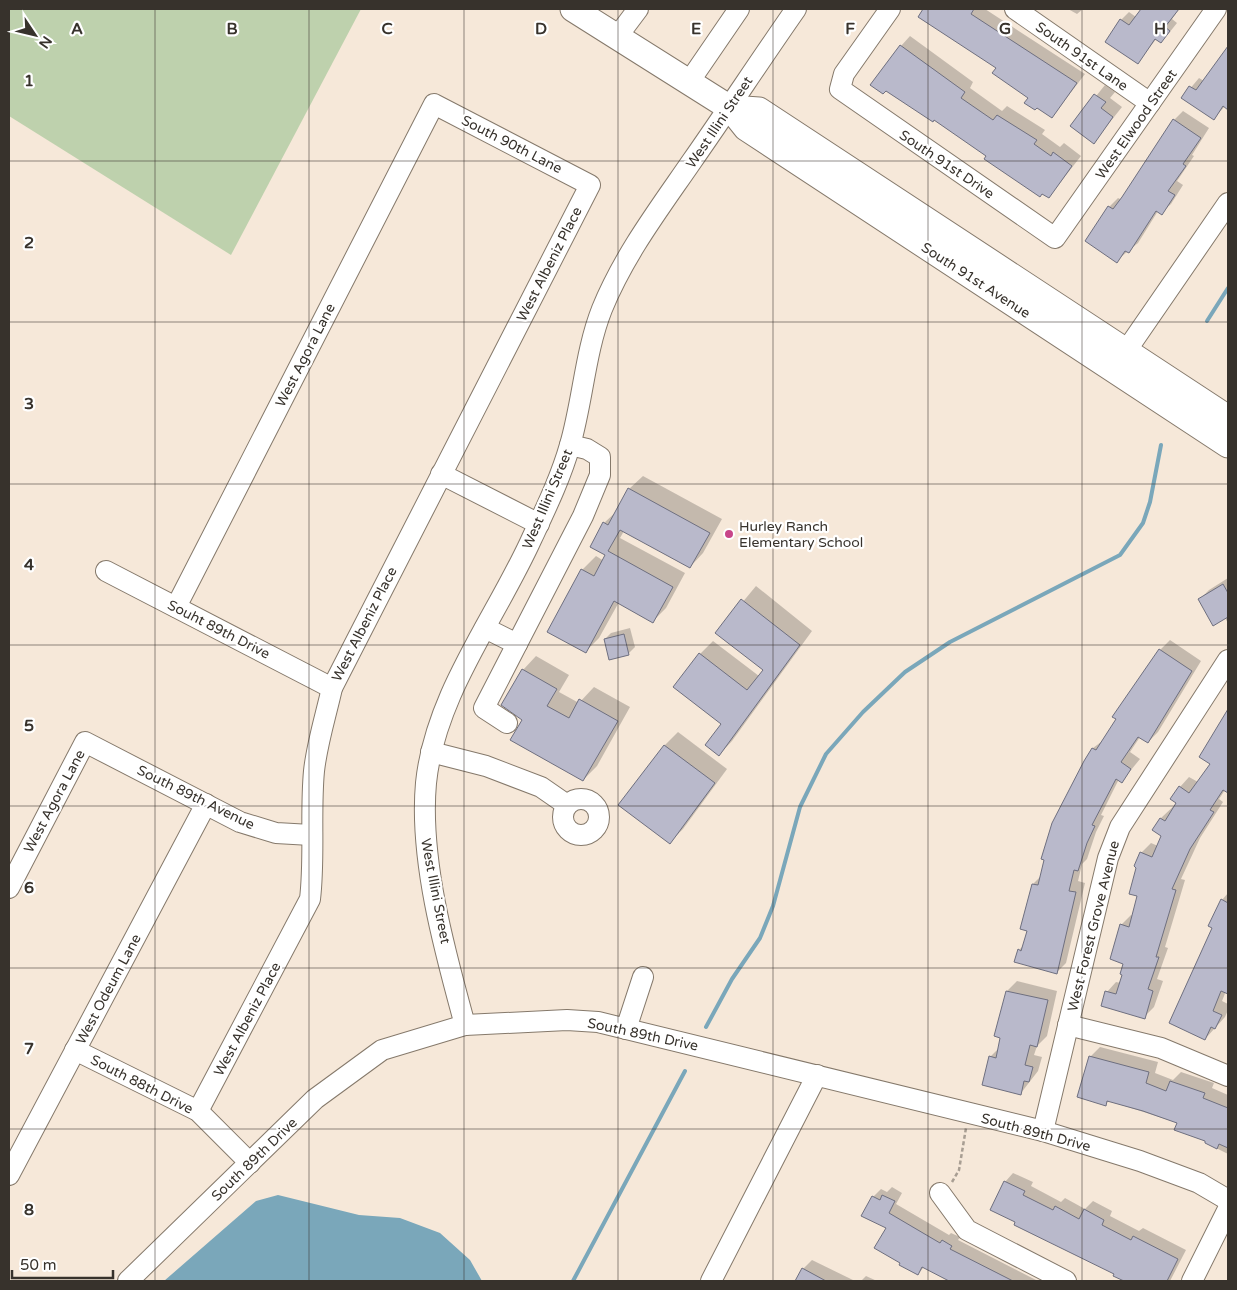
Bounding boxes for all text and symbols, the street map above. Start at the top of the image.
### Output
north arrow [10,10,60,60]
street label: South 91st Lane [1032,18,1131,95]
text: A [71,19,83,39]
text: B [226,19,238,39]
text: C [381,19,393,39]
text: D [535,19,547,39]
text: E [691,19,701,39]
text: F [845,19,855,39]
text: G [999,19,1011,39]
text: H [1154,19,1166,39]
text: N [35,33,55,52]
street label: West Elwood Street [1092,66,1181,182]
text: 1 [24,71,34,91]
street label: West Illini Street [682,73,757,171]
street label: South 90th Lane [459,112,565,177]
street label: South 91st Drive [896,126,997,203]
street label: West Albeniz Place [513,204,586,324]
text: 2 [24,233,34,253]
street label: South 91st Avenue [918,239,1033,322]
street label: West Agora Lane [272,301,339,410]
text: 3 [24,394,34,414]
street label: West Illini Street [519,446,576,552]
place label: Hurley Ranch Elementary School [739,518,863,551]
marker: Hurley Ranch Elementary School [723,528,735,540]
text: 4 [24,555,34,575]
street label: West Albeniz Place [328,564,401,684]
street label: Souht 89th Drive [165,596,273,663]
text: 5 [24,716,34,736]
street label: West Agora Lane [20,747,89,856]
street label: South 89th Avenue [134,762,257,833]
street label: West Illini Street [417,837,454,946]
street label: West Forest Grove Avenue [1064,839,1123,1013]
text: 6 [24,878,34,898]
street label: West Odeum Lane [72,931,145,1047]
street label: West Albeniz Place [210,959,285,1079]
street label: South 89th Drive [586,1014,700,1055]
text: 7 [24,1039,34,1059]
street label: South 88th Drive [88,1051,196,1118]
street label: South 89th Drive [979,1110,1093,1155]
street label: South 89th Drive [208,1114,301,1205]
text: 8 [24,1200,34,1220]
scale bar [12,1248,114,1280]
text: 50 m [20,1256,57,1274]

